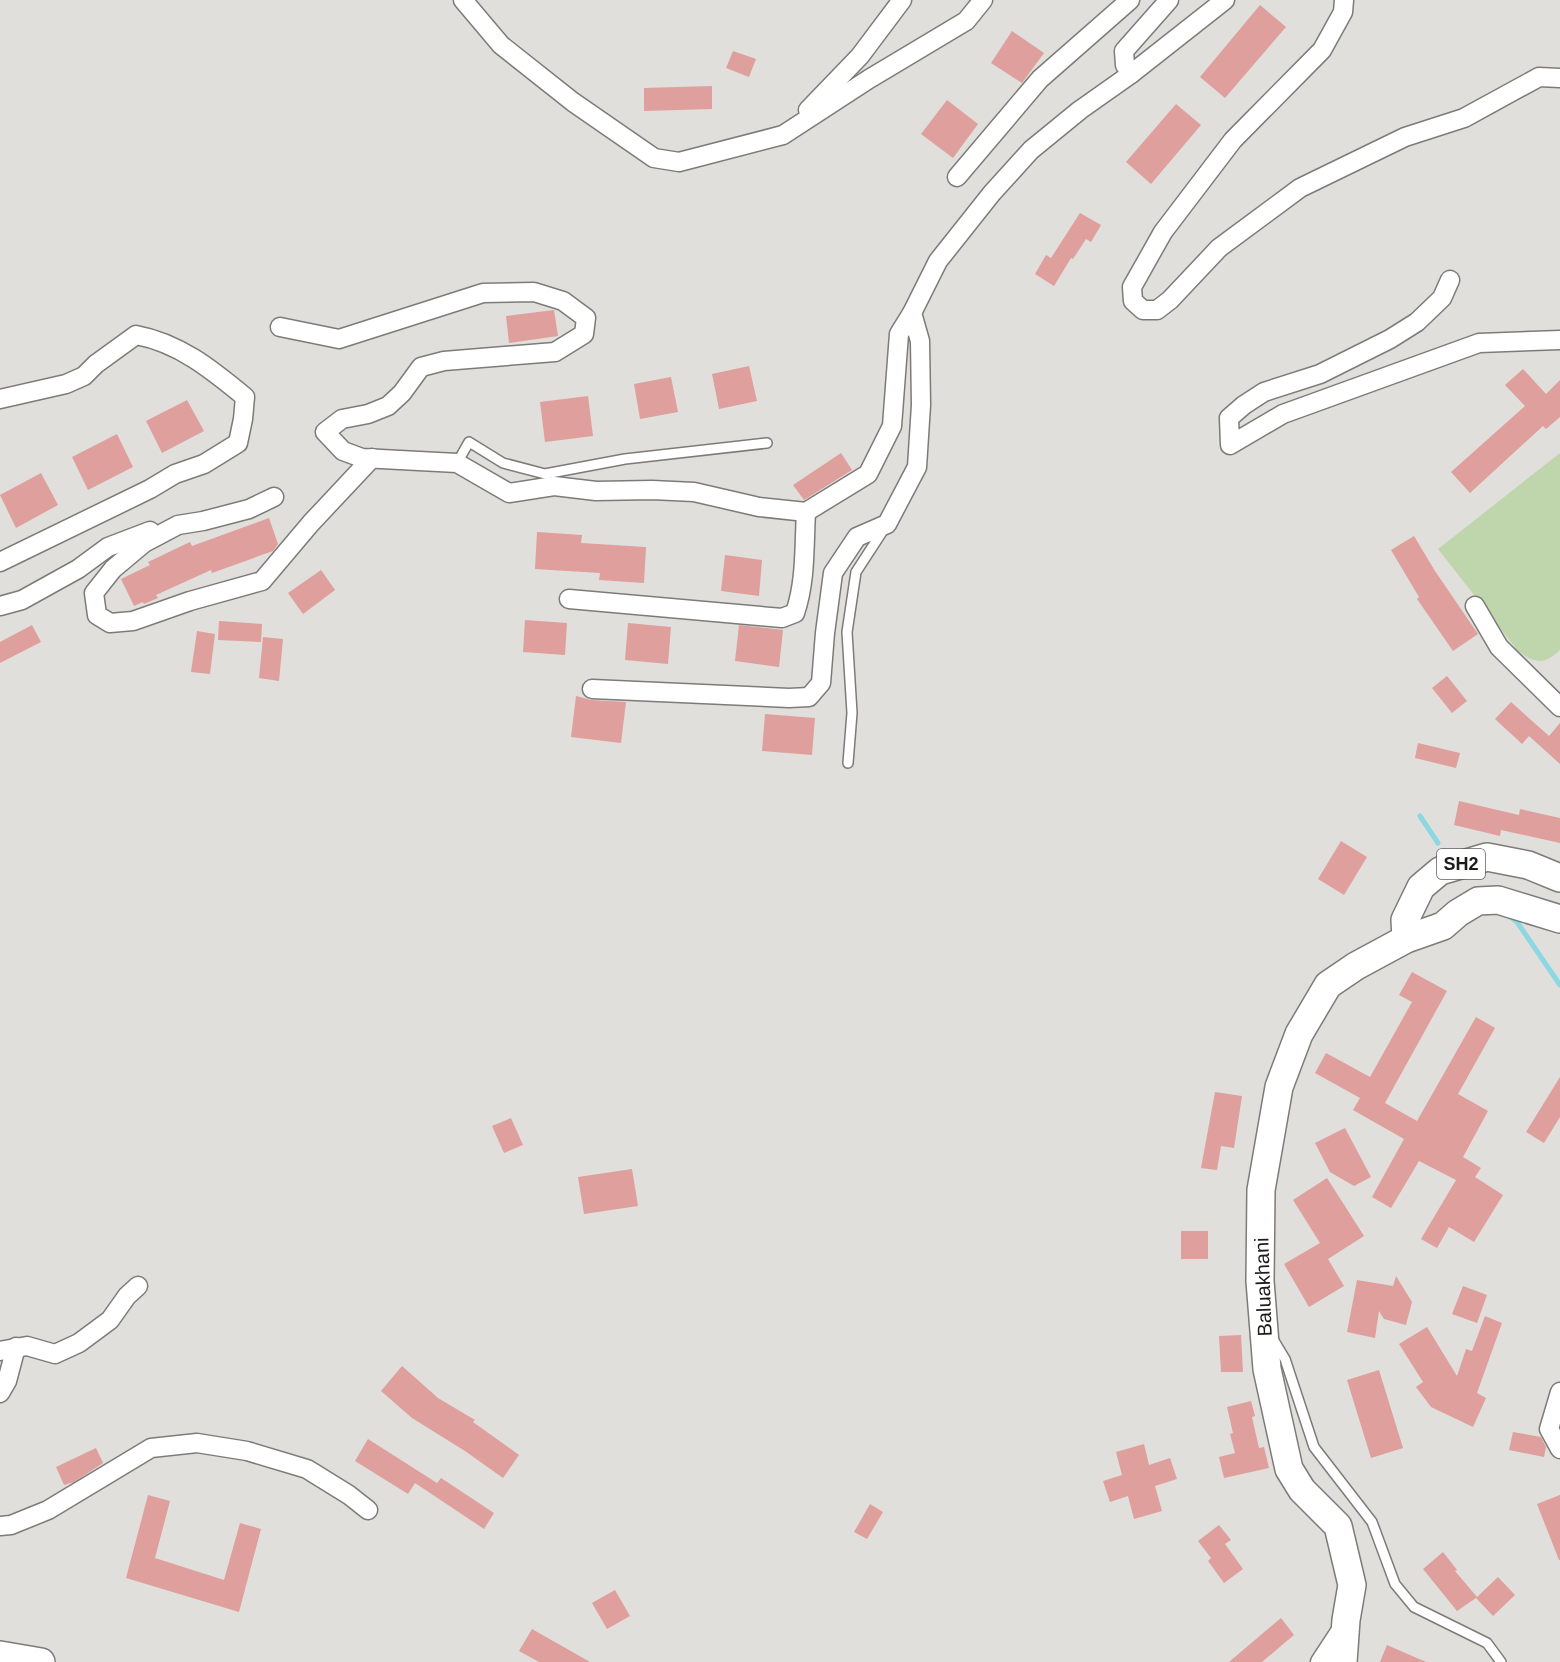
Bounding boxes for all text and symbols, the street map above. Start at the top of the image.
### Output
road number: SH2 [1437,849,1485,879]
street label: Baluakhani [1250,1237,1276,1337]

